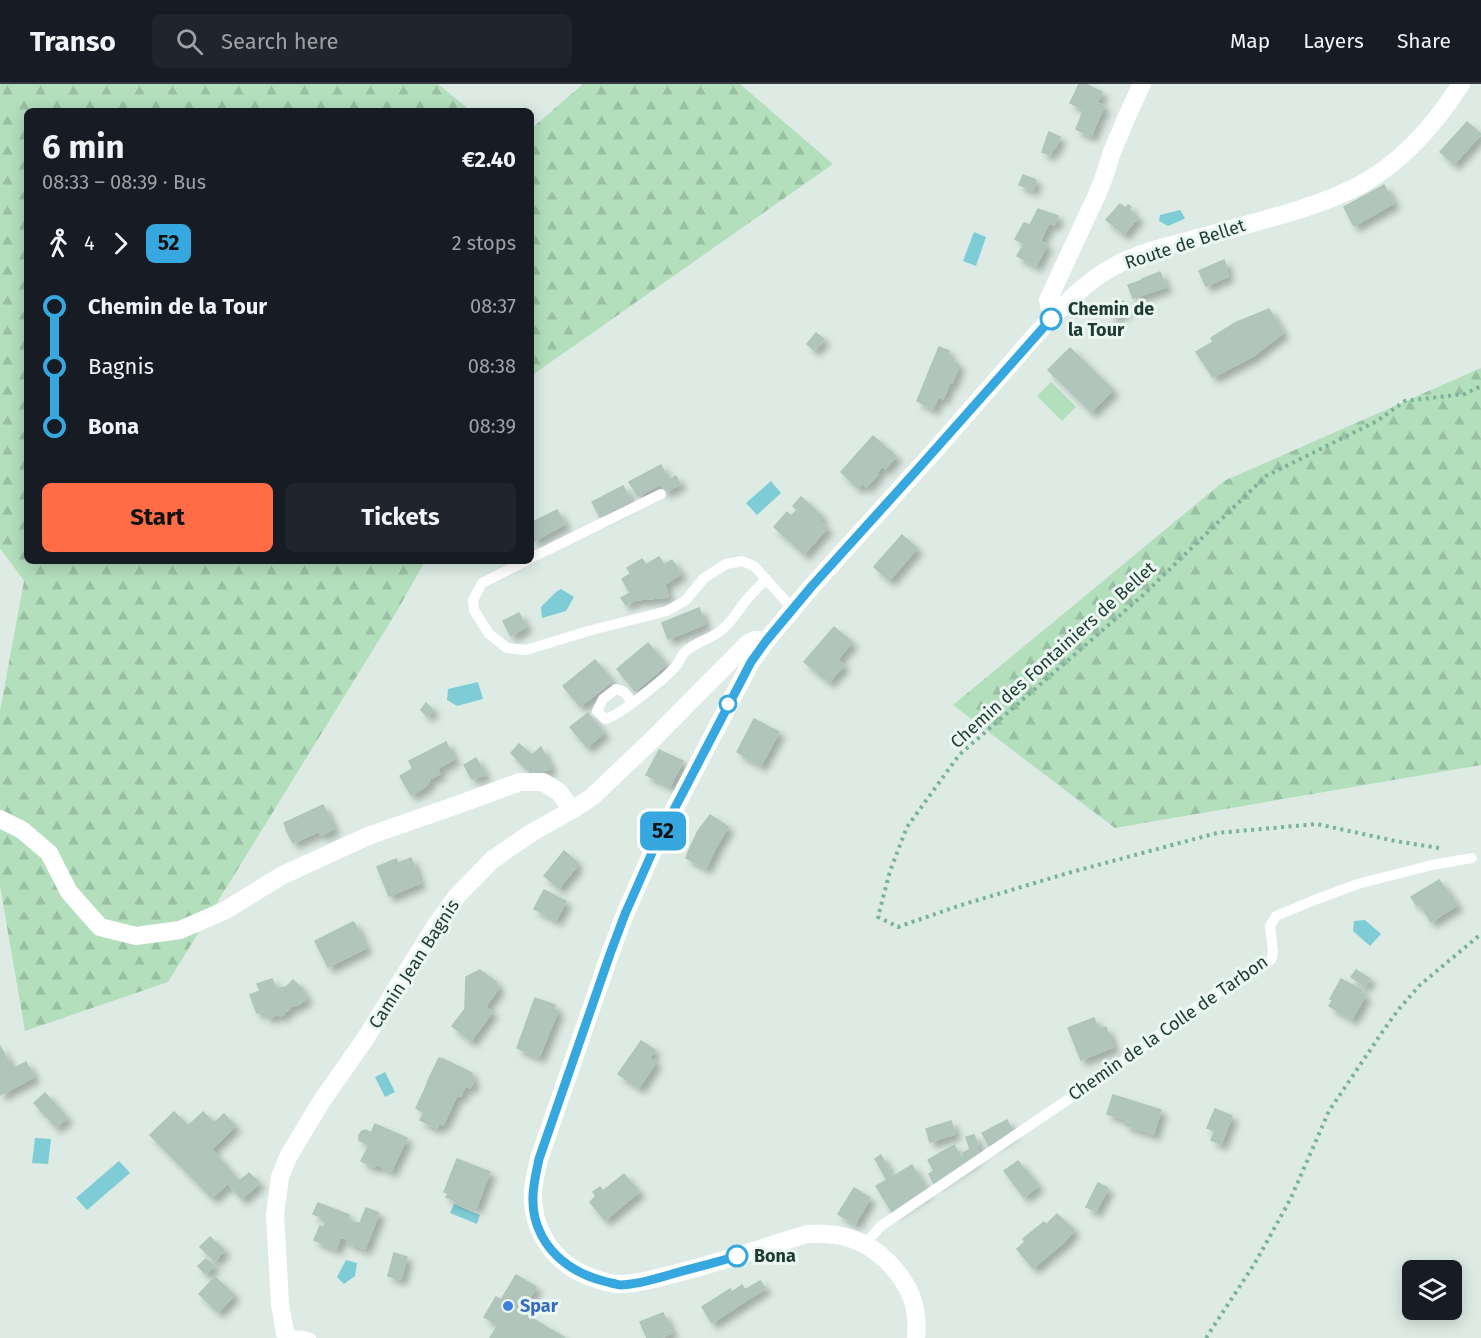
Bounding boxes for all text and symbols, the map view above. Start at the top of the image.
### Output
search box [152,14,572,68]
text: Transo [30,25,116,58]
icon: search [173,25,206,58]
text: Search here [221,28,338,55]
text: Map [1230,28,1270,54]
text: Layers [1303,28,1364,54]
text: Share [1397,28,1451,54]
text: 6 min [42,127,125,167]
text: €2.40 [462,146,516,173]
text: 08:33 – 08:39 · Bus [42,170,206,194]
street label: Route de Bellet [1122,214,1248,274]
icon: walk [42,227,75,260]
icon: forward [104,227,137,260]
text: 52 [158,230,179,256]
text: 4 [84,231,95,255]
text: 2 stops [452,231,516,255]
text: Chemin de la Tour [88,293,267,320]
text: 08:37 [470,294,516,318]
place label: Chemin de la Tour [1068,298,1154,341]
marker: Chemin de la Tour [1040,308,1062,330]
text: Bagnis [88,353,154,380]
text: 08:38 [468,354,516,378]
text: Bona [88,413,139,440]
text: 08:39 [469,414,516,438]
button: Start [42,483,273,552]
button: Tickets [285,483,516,552]
street label: Chemin des Fontainiers de Bellet [946,557,1160,753]
unlabelled marker [719,695,737,713]
line badge: 52 [636,812,690,850]
text: 52 [652,818,674,844]
street label: Camin Jean Bagnis [364,895,464,1033]
street label: Chemin de la Colle de Tarbon [1064,951,1272,1105]
marker: Bona [726,1245,748,1267]
place label: Bona [754,1245,796,1267]
map controls [1402,1260,1462,1320]
button: layers [1402,1260,1462,1320]
place label: Spar [520,1295,559,1317]
marker: Spar [501,1299,515,1313]

